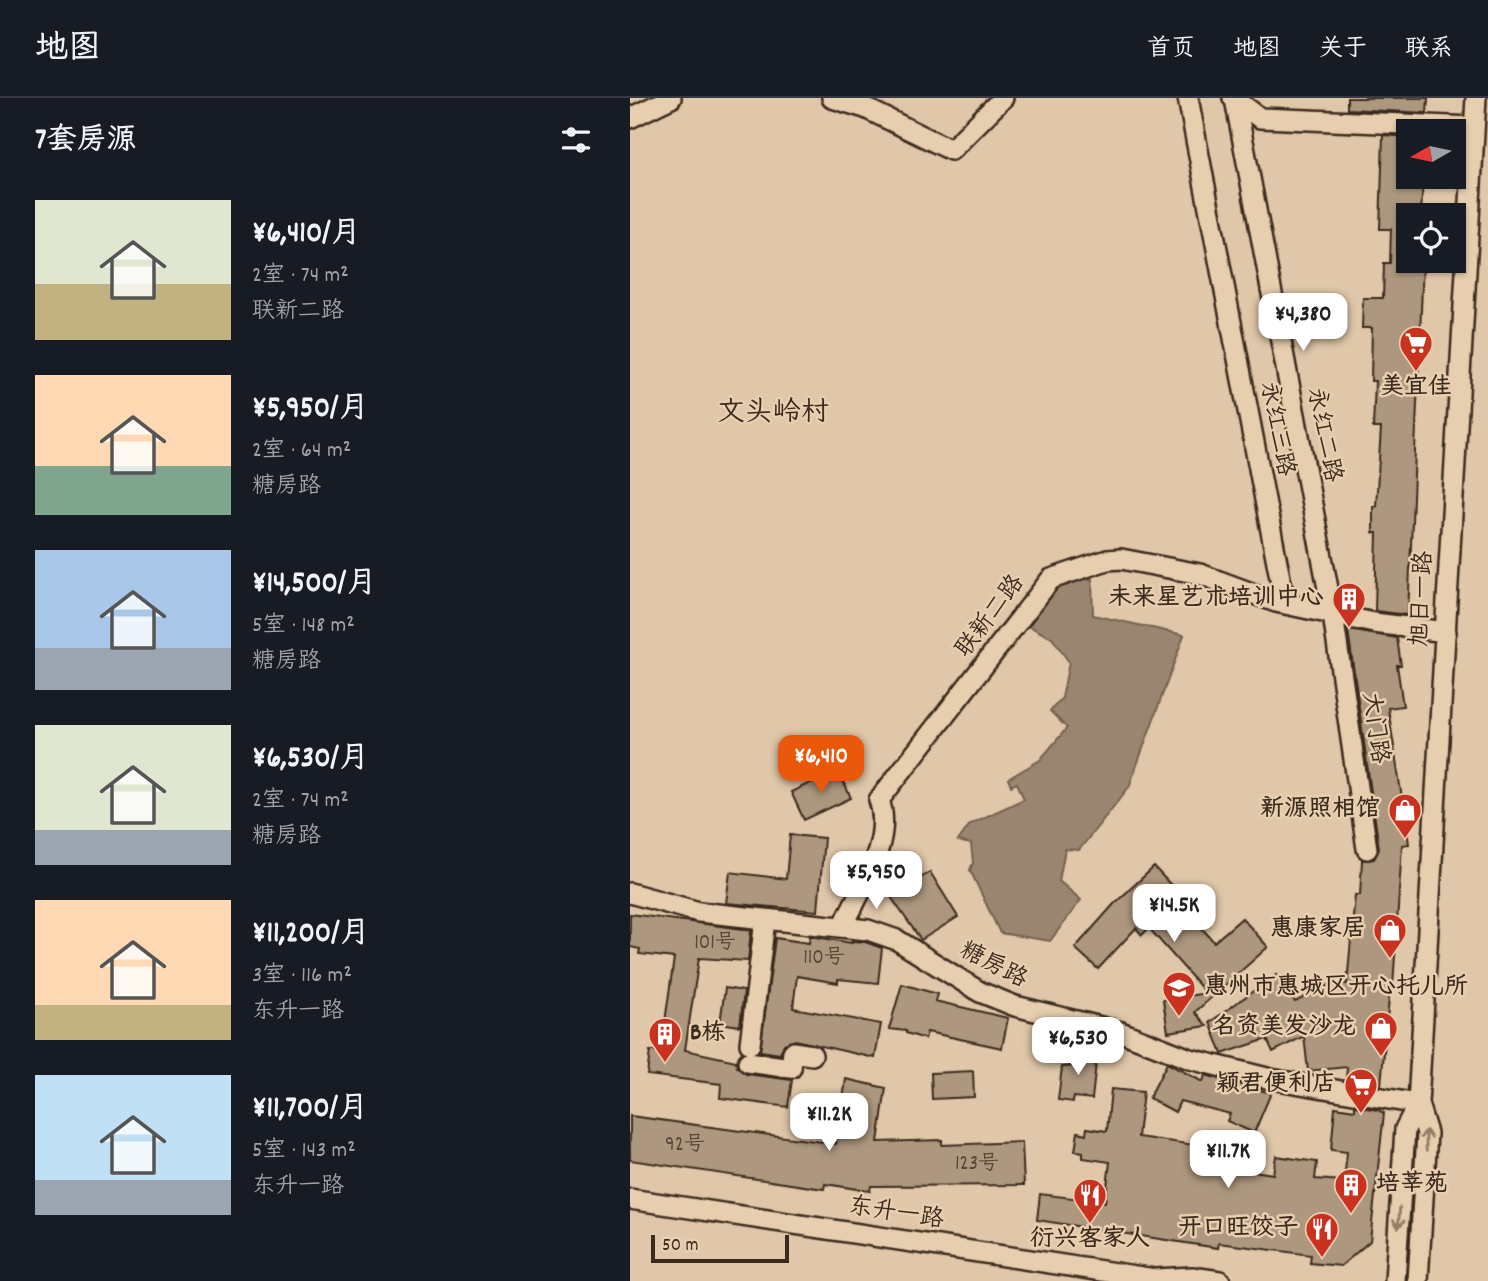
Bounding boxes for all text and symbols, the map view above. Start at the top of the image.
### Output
text: 地图 [35,27,101,74]
text: 首页 [1147,33,1195,67]
text: 地图 [1233,33,1281,67]
text: 关于 [1319,33,1367,67]
text: 联系 [1405,33,1453,67]
north arrow [1396,119,1466,189]
map controls [1396,119,1466,273]
text: 7套房源 [35,121,137,164]
icon: filters [557,121,595,159]
button: locate [1396,203,1466,273]
text: ¥6,410/月 [252,214,361,257]
icon: home [91,228,175,312]
text: 2室 · 74 m² [252,260,349,293]
pin: ¥4,380 [1246,294,1360,353]
text: 联新二路 [252,296,344,329]
text: ¥4,380 [1274,299,1332,332]
supermarket icon: 美宜佳 [1397,324,1435,373]
place label: 美宜佳 [1380,371,1452,405]
street label: 永红三路 [1250,379,1302,479]
street label: 永红二路 [1297,385,1349,485]
text: ¥5,950/月 [252,389,369,432]
district label: 文头岭村 [717,395,829,435]
icon: home [91,403,175,487]
text: 2室 · 64 m² [252,435,351,468]
text: 糖房路 [252,471,321,504]
street label: 旭日一路 [1404,550,1442,648]
text: ¥14,500/月 [252,564,376,607]
street label: 联新二路 [949,568,1033,666]
icon: home [91,578,175,662]
building icon: 未来星艺术培训中心 [1330,580,1368,629]
place label: 未来星艺术培训中心 [1108,582,1324,616]
text: 5室 · 148 m² [252,610,355,643]
text: 糖房路 [252,646,321,679]
street label: 大门路 [1352,690,1396,766]
pin: ¥6,410 [764,736,878,795]
text: ¥6,530/月 [252,739,369,782]
text: ¥6,410 [794,741,848,774]
icon: home [91,753,175,837]
text: 2室 · 74 m² [252,785,349,818]
shop icon: 新源照相馆 [1386,791,1424,840]
place label: 新源照相馆 [1260,793,1380,827]
text: 糖房路 [252,821,321,854]
pin: ¥5,950 [819,852,933,911]
text: ¥5,950 [846,857,906,890]
pin: ¥14.5K [1117,884,1231,944]
text: ¥14.5K [1149,890,1199,923]
shop icon: 惠康家居 [1371,911,1409,960]
place label: 惠康家居 [1270,913,1366,947]
text: ¥11,200/月 [252,914,370,957]
icon: home [91,928,175,1012]
house number: 101号 [694,929,736,959]
street label: 糖房路 [953,935,1033,997]
house number: 110号 [803,944,845,974]
text: 3室 · 116 m² [252,960,352,993]
school or university icon: 惠州市惠城区开心托儿所 [1160,969,1198,1018]
place label: 惠州市惠城区开心托儿所 [1204,971,1468,1005]
text: 东升一路 [252,996,344,1029]
shop icon: 名资美发沙龙 [1362,1009,1400,1058]
place label: 名资美发沙龙 [1212,1011,1356,1045]
building icon: B栋 [646,1015,684,1064]
place label: B栋 [690,1017,725,1051]
pin: ¥6,530 [1021,1018,1135,1077]
text: ¥6,530 [1048,1023,1108,1056]
supermarket icon: 颖君便利店 [1342,1066,1380,1115]
place label: 颖君便利店 [1216,1068,1336,1102]
text: ¥11,700/月 [252,1089,368,1132]
pin: ¥11.2K [772,1094,886,1153]
text: ¥11.2K [806,1099,852,1132]
icon: home [91,1103,175,1187]
one-way arrow [1419,1129,1433,1152]
pin: ¥11.7K [1171,1130,1285,1190]
house number: 92号 [665,1131,705,1161]
text: 5室 · 143 m² [252,1135,356,1168]
text: ¥11.7K [1206,1136,1250,1169]
house number: 123号 [955,1150,999,1180]
building icon: 培莘苑 [1332,1166,1370,1215]
place label: 培莘苑 [1376,1168,1448,1202]
text: 东升一路 [252,1171,344,1204]
restaurant icon: 衍兴客家人 [1071,1176,1109,1225]
street label: 东升一路 [846,1190,946,1238]
one-way arrow [1393,1206,1406,1229]
restaurant icon: 开口旺饺子 [1303,1210,1341,1259]
place label: 开口旺饺子 [1178,1212,1298,1246]
place label: 衍兴客家人 [1030,1223,1150,1257]
scale bar [651,1232,789,1264]
text: 50 m [662,1233,699,1260]

